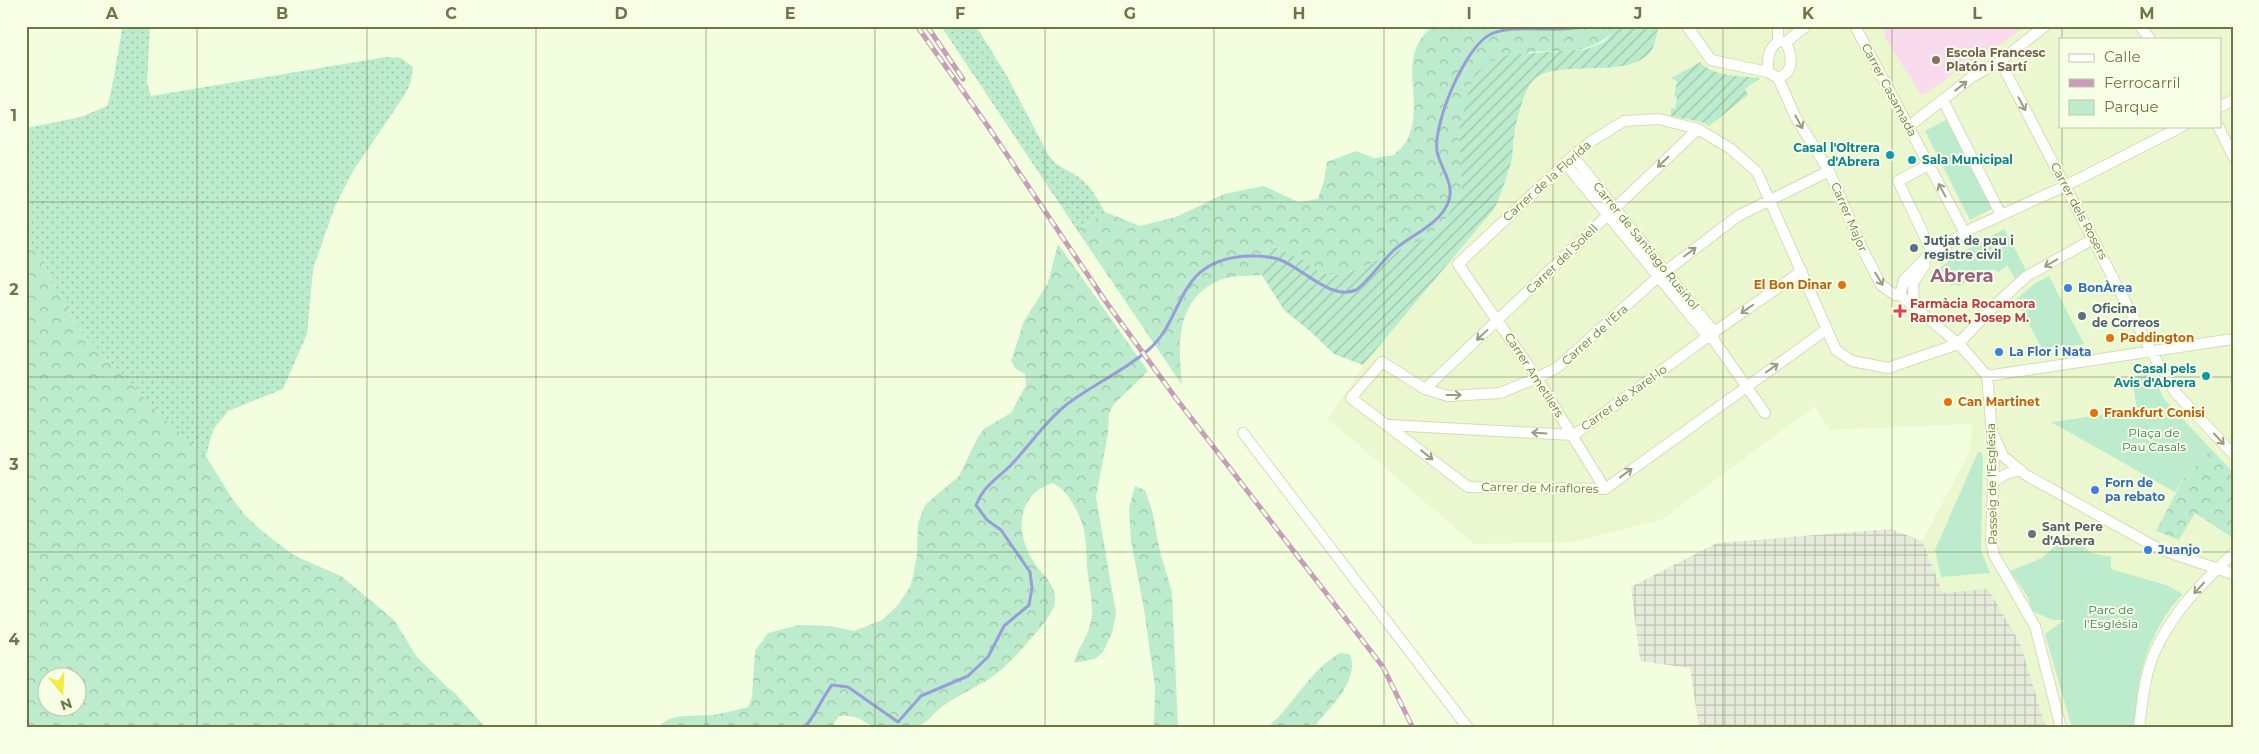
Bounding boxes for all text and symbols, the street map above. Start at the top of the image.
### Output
text: A [105,4,119,23]
text: B [276,4,288,23]
text: C [445,4,457,23]
text: D [614,4,628,23]
text: E [785,4,795,23]
text: F [955,4,965,23]
text: G [1124,4,1136,23]
text: H [1293,4,1305,23]
text: I [1466,4,1472,23]
text: J [1633,4,1642,23]
text: K [1802,4,1815,23]
text: L [1972,4,1982,23]
text: M [2139,4,2155,23]
legend [2059,38,2222,128]
street label: Carrer Casamada [1859,41,1920,139]
place label: Escola Francesc Platón i Sartí [1946,45,2046,74]
text: Calle [2104,47,2141,66]
marker: Escola Francesc Platón i Sartí [1930,54,1942,66]
text: Ferrocarril [2104,73,2181,92]
one-way arrow [1954,81,1967,92]
one-way arrow [2017,97,2027,112]
text: Parque [2104,97,2159,116]
text: 1 [11,106,17,125]
one-way arrow [1794,115,1804,130]
street label: Carrer de la Florida [1499,137,1594,224]
place label: Casal l'Oltrera d'Abrera [1793,140,1880,169]
marker: Casal l'Oltrera d'Abrera [1884,149,1896,161]
place label: Sala Municipal [1922,152,2013,167]
marker: Sala Municipal [1906,154,1918,166]
one-way arrow [1657,156,1669,168]
street label: Carrer dels Rosers [2048,160,2111,262]
street label: Carrer de Santiago Rusiñol [1590,179,1703,313]
street label: Carrer Major [1828,180,1871,254]
one-way arrow [1937,183,1947,198]
street label: Carrer del Solell [1523,221,1601,297]
place label: Jutjat de pau i registre civil [1923,233,2014,262]
marker: Jutjat de pau i registre civil [1908,242,1920,254]
one-way arrow [1683,247,1696,258]
one-way arrow [2044,258,2058,268]
district label: Abrera [1929,265,1994,287]
one-way arrow [1873,272,1884,286]
place label: El Bon Dinar [1754,277,1832,292]
marker: El Bon Dinar [1836,279,1848,291]
text: 2 [9,280,19,299]
place label: BonÀrea [2078,280,2132,295]
marker: BonÀrea [2062,282,2074,294]
place label: Farmàcia Rocamora Ramonet, Josep M. [1910,296,2035,325]
street label: Carrer de l'Era [1559,301,1631,368]
place label: Oficina de Correos [2092,301,2160,330]
one-way arrow [1740,304,1754,314]
marker: Farmàcia Rocamora Ramonet, Josep M. [1894,305,1906,317]
marker: Oficina de Correos [2076,310,2088,322]
one-way arrow [1476,329,1489,341]
street label: Carrer Ametllers [1501,330,1567,420]
place label: Paddington [2120,330,2194,345]
marker: Paddington [2104,332,2116,344]
place label: La Flor i Nata [2009,344,2091,359]
marker: La Flor i Nata [1993,346,2005,358]
street label: Carrer de Xarel·lo [1578,361,1669,434]
place label: Casal pels Avis d'Abrera [2113,361,2197,390]
one-way arrow [1765,363,1779,373]
marker: Casal pels Avis d'Abrera [2200,370,2212,382]
one-way arrow [1446,391,1462,400]
place label: Can Martinet [1958,394,2041,409]
marker: Can Martinet [1942,396,1954,408]
place label: Frankfurt Conisi [2104,405,2205,420]
marker: Frankfurt Conisi [2088,407,2100,419]
street label: Passeig de l'Església [1983,423,2000,545]
park label: Plaça de Pau Casals [2122,425,2186,454]
one-way arrow [1531,428,1547,438]
one-way arrow [2213,433,2225,445]
one-way arrow [1420,450,1433,461]
text: 3 [8,455,19,474]
one-way arrow [1619,468,1632,479]
place label: Forn de pa rebato [2105,475,2165,504]
street label: Carrer de Miraflores [1481,479,1599,496]
marker: Forn de pa rebato [2089,484,2101,496]
place label: Sant Pere d'Abrera [2042,519,2103,548]
marker: Sant Pere d'Abrera [2026,528,2038,540]
place label: Juanjo [2157,542,2200,557]
marker: Juanjo [2142,544,2154,556]
one-way arrow [2193,582,2205,595]
park label: Parc de l'Església [2084,602,2138,631]
text: 4 [8,630,20,649]
north arrow [38,666,88,716]
text: N [58,694,75,715]

